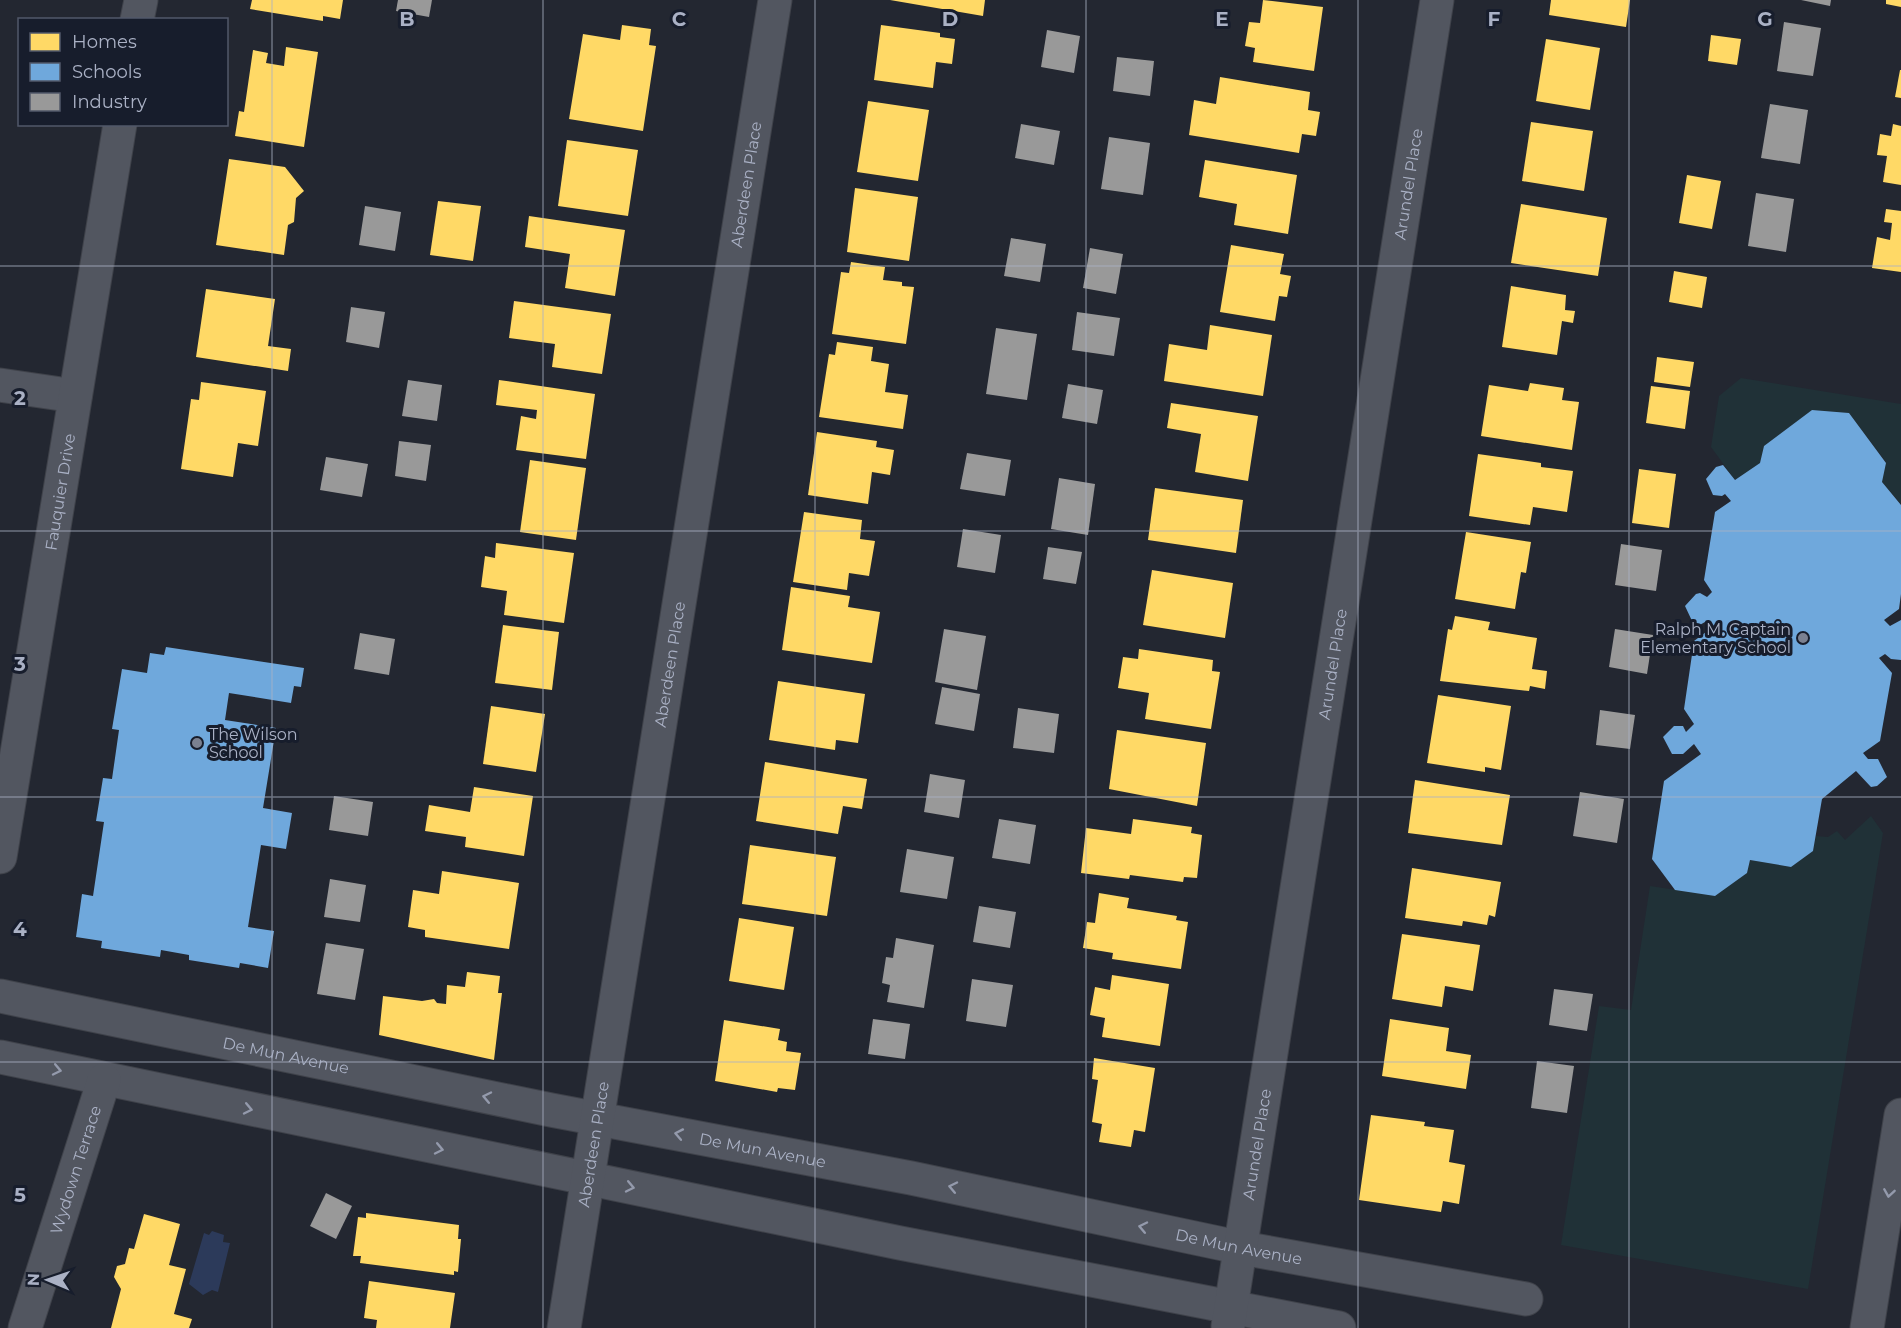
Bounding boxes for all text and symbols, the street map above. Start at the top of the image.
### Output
text: B [399,7,415,31]
text: C [672,7,687,31]
text: D [942,7,958,31]
text: E [1215,7,1229,31]
text: F [1488,7,1501,31]
text: G [1757,7,1773,31]
legend [18,18,228,126]
text: Homes [72,31,137,53]
text: Schools [72,61,142,83]
text: Industry [72,91,147,113]
street label: Aberdeen Place [726,120,765,249]
street label: Arundel Place [1390,127,1426,241]
text: 2 [14,386,26,410]
street label: Fauquier Drive [41,432,79,552]
street label: Aberdeen Place [650,600,689,729]
street label: Arundel Place [1314,607,1350,721]
place label: Ralph M. Captain Elementary School [1640,620,1791,657]
marker: Ralph M. Captain Elementary School [1796,631,1810,645]
text: 3 [13,652,26,676]
place label: The Wilson School [209,725,298,762]
marker: The Wilson School [190,736,204,750]
text: 4 [13,917,27,941]
street label: De Mun Avenue [221,1033,351,1077]
one-way arrow [52,1062,62,1075]
street label: Aberdeen Place [574,1080,613,1209]
street label: Arundel Place [1239,1087,1275,1201]
one-way arrow [482,1091,492,1104]
one-way arrow [243,1102,253,1115]
street label: Wydown Terrace [46,1103,105,1237]
one-way arrow [674,1128,684,1141]
street label: De Mun Avenue [698,1129,828,1171]
one-way arrow [434,1142,444,1155]
one-way arrow [625,1180,635,1193]
one-way arrow [948,1181,958,1194]
text: 5 [14,1183,26,1207]
one-way arrow [1883,1188,1895,1198]
one-way arrow [1139,1221,1149,1234]
street label: De Mun Avenue [1174,1225,1304,1268]
north arrow [18,1250,78,1310]
text: N [24,1273,43,1286]

